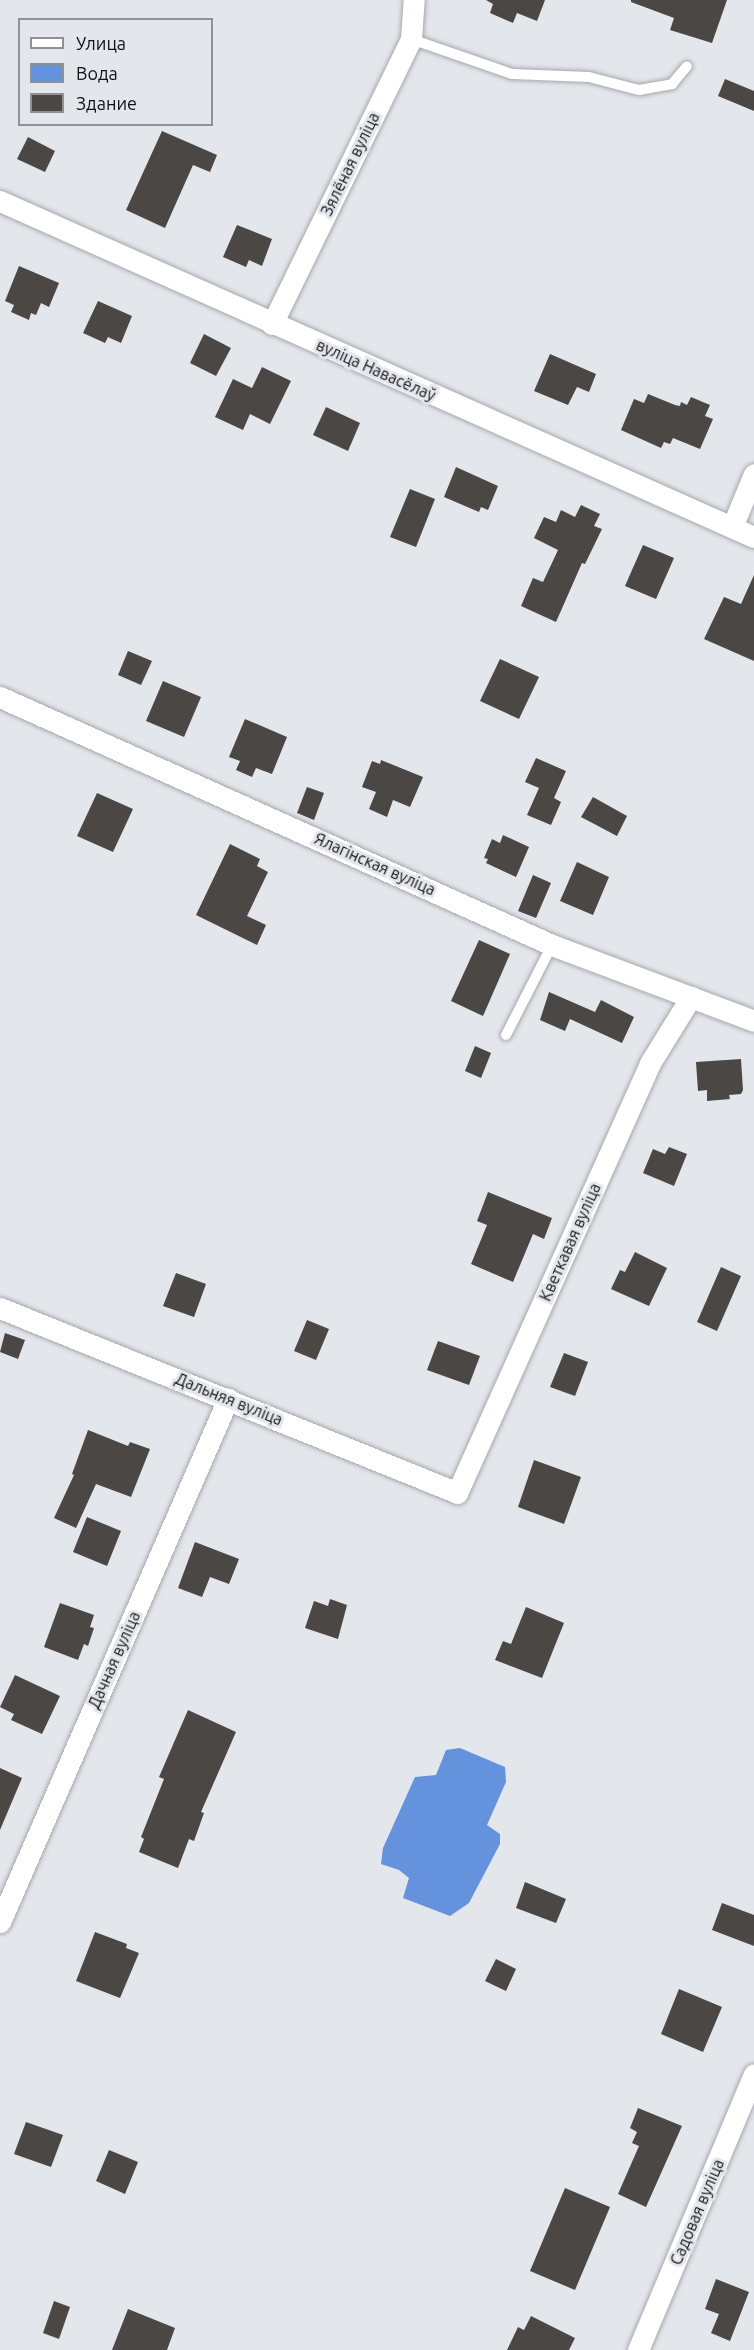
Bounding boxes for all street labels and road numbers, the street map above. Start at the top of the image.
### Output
street label: Зялёная вуліца [317,109,383,219]
street label: вуліца Навасёлаў [313,335,439,405]
street label: Ялагінская вуліца [312,829,438,899]
street label: Кветкавая вуліца [535,1180,605,1304]
street label: Дальняя вуліца [172,1369,286,1429]
street label: Дачная вуліца [84,1608,144,1712]
street label: Садовая вуліца [666,2156,728,2268]

